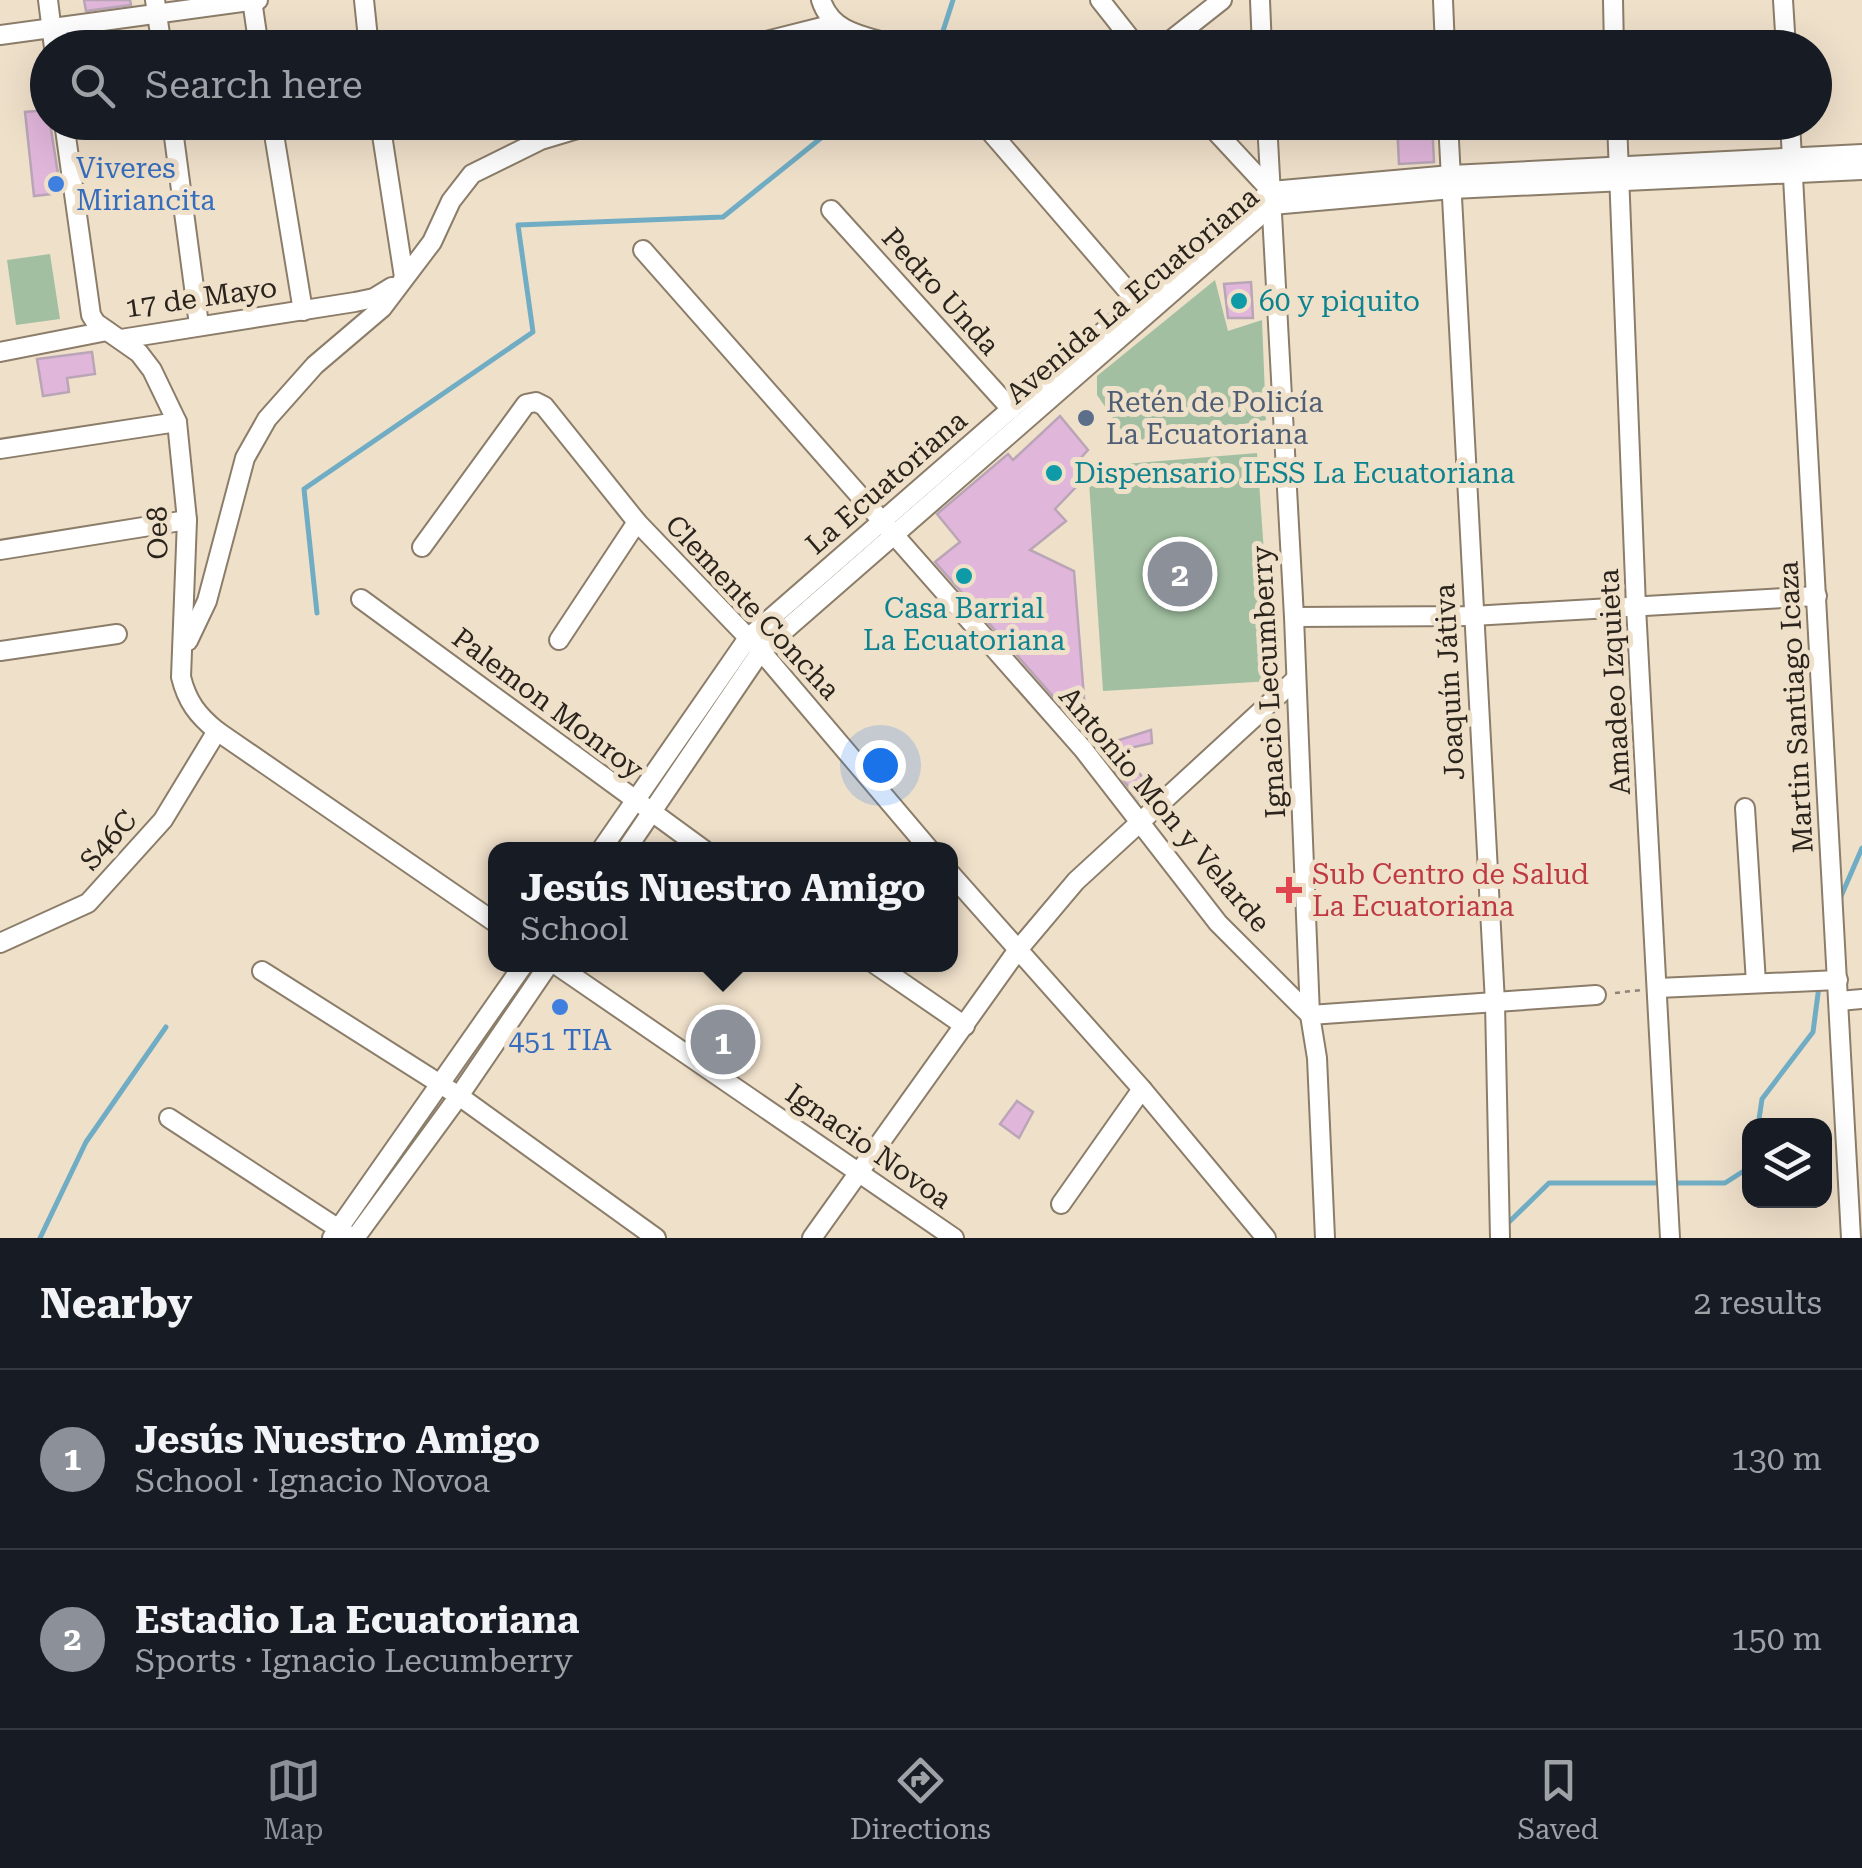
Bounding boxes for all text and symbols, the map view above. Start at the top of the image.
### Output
search box [30,30,1832,140]
icon: search [65,58,120,113]
text: Search here [145,63,363,107]
place label: Viveres Miriancita [76,152,215,217]
marker: Viveres Miriancita [45,173,67,195]
street label: Avenida La Ecuatoriana [999,180,1265,411]
street label: Pedro Unda [875,221,1006,362]
street label: 17 de Mayo [123,271,279,324]
place label: 60 y piquito [1259,285,1420,318]
marker: 60 y piquito [1228,290,1250,312]
place label: Retén de Policía La Ecuatoriana [1106,386,1323,451]
street label: La Ecuatoriana [799,404,973,561]
marker: Retén de Policía La Ecuatoriana [1075,407,1097,429]
place label: Dispensario IESS La Ecuatoriana [1074,457,1515,490]
marker: Dispensario IESS La Ecuatoriana [1043,462,1065,484]
street label: Oe8 [141,506,174,560]
street label: Clemente Concha [659,508,847,706]
pin: 2 [1148,536,1212,612]
street label: Ignacio Lecumberry [1245,544,1292,819]
street label: Martin Santiago Icaza [1771,560,1820,854]
marker: Casa Barrial La Ecuatoriana [953,565,975,587]
street label: Amadeo Izquieta [1592,568,1637,796]
street label: Joaquín Játiva [1428,583,1471,781]
place label: Casa Barrial La Ecuatoriana [863,592,1065,657]
street label: Palemon Monroy [446,621,650,786]
street label: Antonio Mon y Velarde [1052,680,1277,939]
your location [855,740,906,791]
street label: S46C [73,804,144,877]
popup [488,842,958,972]
place label: Sub Centro de Salud La Ecuatoriana [1312,858,1589,923]
text: Jesús Nuestro Amigo [520,866,926,910]
marker: Sub Centro de Salud La Ecuatoriana [1276,877,1302,903]
text: School [520,910,629,948]
marker: 451 TIA [549,996,571,1018]
pin: 1 [690,1004,756,1080]
place label: 451 TIA [509,1024,612,1057]
street label: Ignacio Novoa [779,1077,958,1216]
map controls [1742,1118,1832,1208]
button: layers [1742,1118,1832,1208]
text: Nearby [40,1279,192,1328]
text: 2 results [1694,1284,1822,1322]
text: Jesús Nuestro Amigo [135,1418,540,1462]
text: 1 [64,1440,81,1478]
text: 130 m [1731,1440,1822,1478]
text: School · Ignacio Novoa [135,1462,490,1500]
text: Estadio La Ecuatoriana [135,1598,579,1642]
text: 2 [64,1620,81,1658]
text: 150 m [1731,1620,1822,1658]
text: Sports · Ignacio Lecumberry [135,1642,573,1680]
tab: Map [263,1753,323,1846]
tab: Directions [850,1753,991,1846]
tab: Saved [1517,1753,1599,1846]

